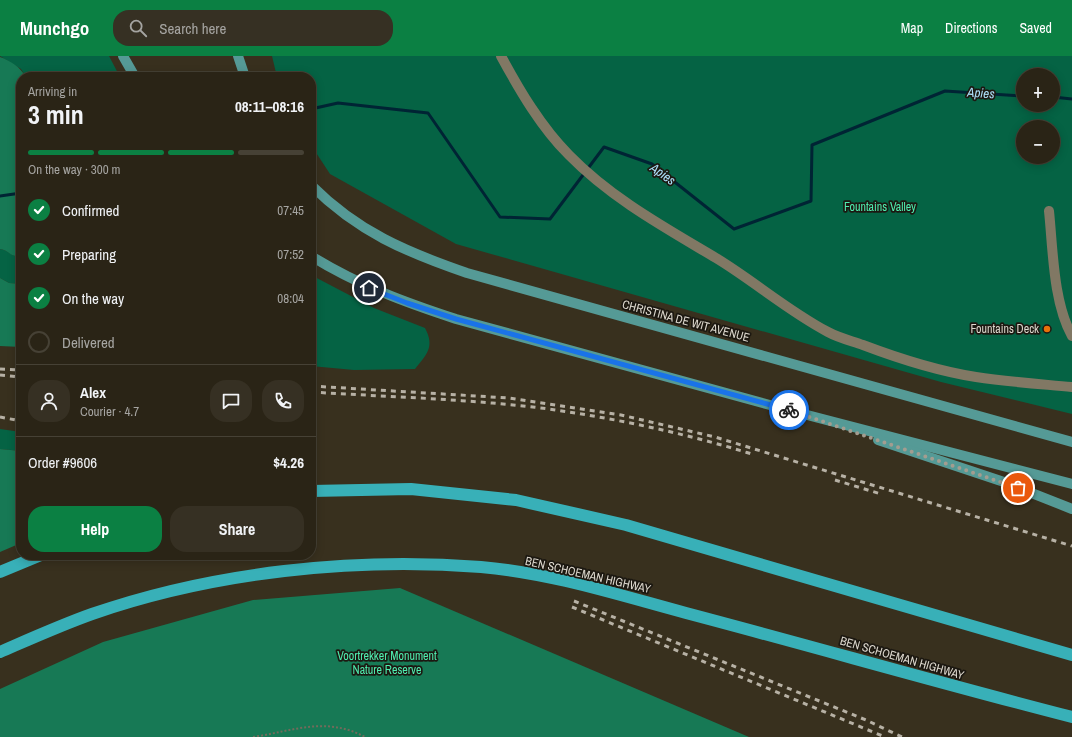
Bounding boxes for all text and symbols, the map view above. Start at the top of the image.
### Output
search box [113,10,393,46]
text: Munchgo [20,15,89,41]
icon: search [127,17,149,39]
text: Search here [159,18,226,39]
text: Map [901,19,923,37]
text: Directions [945,19,997,37]
text: Saved [1019,19,1052,37]
map controls [1016,68,1060,164]
button: + [1016,68,1060,112]
text: Arriving in [28,83,77,100]
water label: Apies [966,83,995,102]
text: 08:11–08:16 [235,96,304,117]
text: 3 min [28,97,84,132]
button: − [1016,120,1060,164]
water label: Apies [646,159,679,189]
text: On the way · 300 m [28,161,120,178]
icon: check [28,199,50,221]
park label: Fountains Valley [844,199,916,215]
text: Confirmed [62,200,119,221]
text: 07:45 [277,202,304,219]
icon: check [28,243,50,265]
text: Preparing [62,244,116,265]
text: 07:52 [277,246,304,263]
pin [352,271,386,305]
icon: home [358,277,380,299]
icon: check [28,287,50,309]
text: On the way [62,288,124,309]
text: 08:04 [277,290,304,307]
street label: CHRISTINA DE WIT AVENUE [620,296,752,346]
place label: Fountains Deck [971,321,1039,337]
marker: Fountains Deck [1042,324,1052,334]
text: Delivered [62,332,115,353]
button: person [28,380,70,422]
button: chat [210,380,252,422]
button: phone [262,380,304,422]
text: Alex [80,382,106,403]
courier [769,390,809,430]
icon: bike [778,399,800,421]
text: Courier · 4.7 [80,403,139,420]
text: Order #9606 [28,452,97,473]
text: $4.26 [273,452,304,473]
pin [1001,471,1035,505]
icon: bag [1007,477,1029,499]
button: Help [28,506,162,552]
button: Share [170,506,304,552]
street label: BEN SCHOEMAN HIGHWAY [524,553,653,597]
street label: BEN SCHOEMAN HIGHWAY [838,633,966,684]
park label: Voortrekker Monument Nature Reserve [337,648,437,678]

